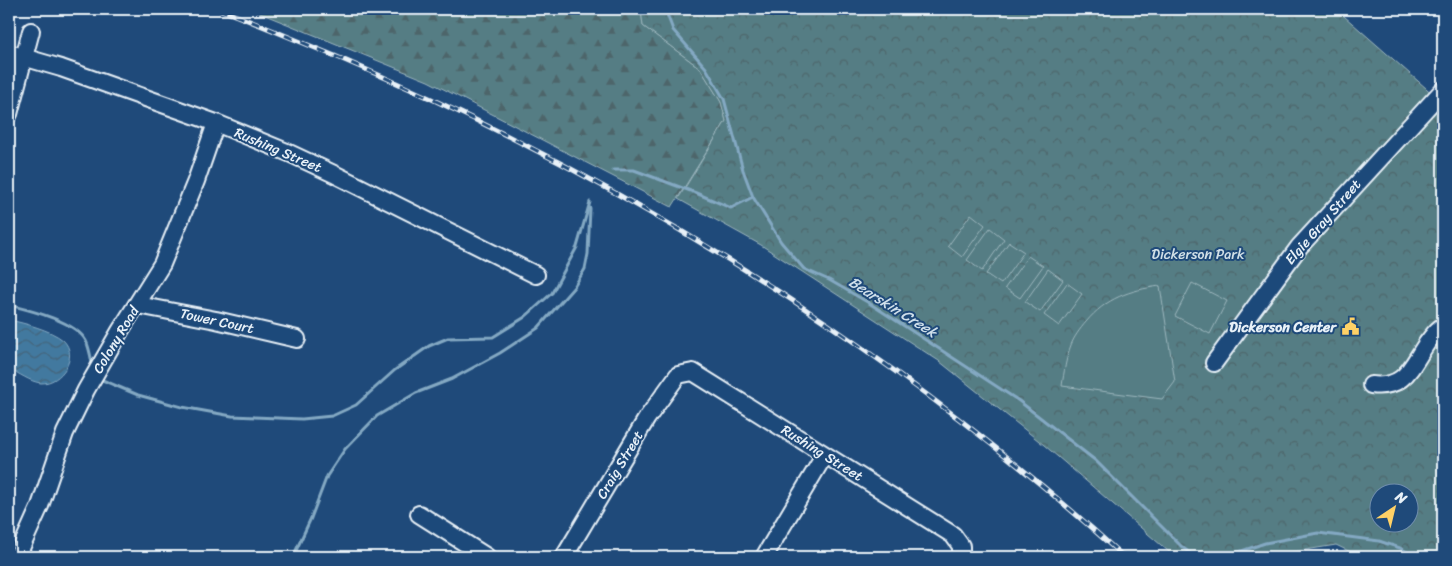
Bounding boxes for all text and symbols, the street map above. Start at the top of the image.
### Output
street label: Rushing Street [230,120,326,180]
street label: Elgie Gray Street [1278,173,1368,271]
park label: Dickerson Park [1152,242,1245,267]
water label: Bearskin Creek [843,269,943,345]
street label: Colony Road [86,300,147,379]
street label: Tower Court [178,301,256,341]
place label: Dickerson Center [1229,315,1337,340]
public building icon: Dickerson Center [1340,317,1360,337]
street label: Rushing Street [776,418,868,488]
street label: Craig Street [590,426,650,504]
north arrow [1370,484,1420,534]
text: N [1389,484,1413,511]

